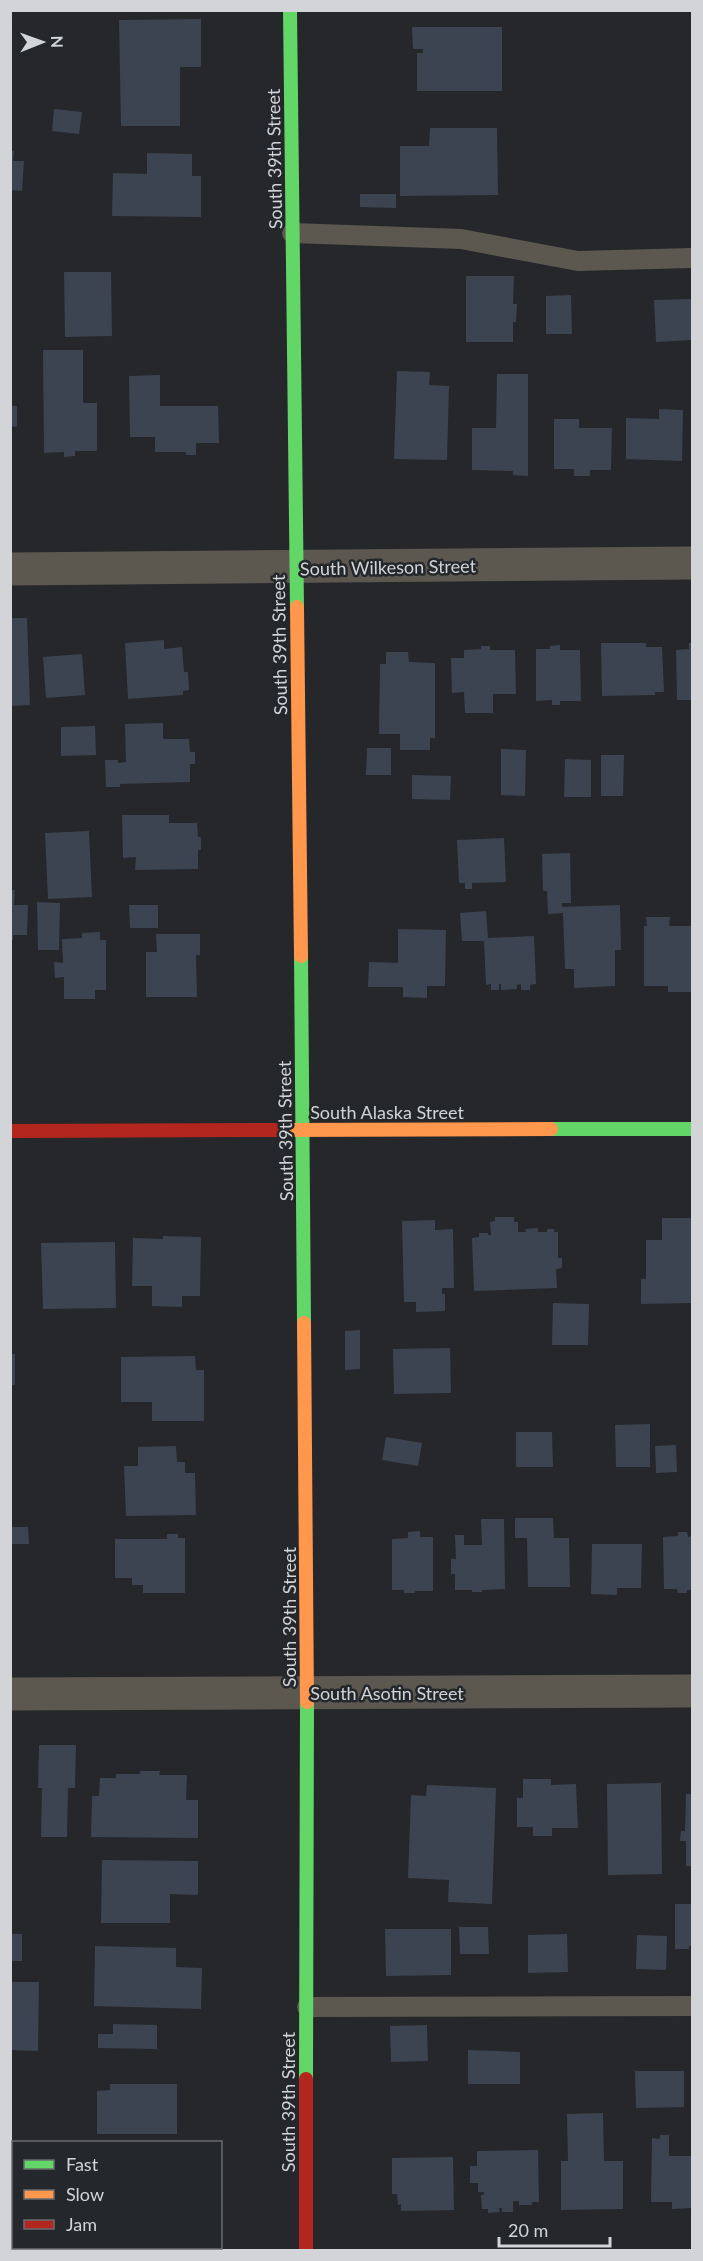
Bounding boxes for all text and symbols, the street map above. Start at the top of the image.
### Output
north arrow [12,12,72,72]
text: N [48,35,67,48]
street label: South 39th Street [262,88,286,229]
street label: South Wilkeson Street [300,554,477,580]
street label: South 39th Street [267,574,291,715]
street label: South 39th Street [273,1060,297,1201]
street label: South Alaska Street [310,1101,464,1123]
street label: South 39th Street [278,1546,300,1687]
street label: South Asotin Street [310,1682,464,1704]
street label: South 39th Street [277,2031,299,2172]
legend [12,2141,222,2249]
text: Fast [66,2153,99,2175]
text: Slow [66,2183,104,2205]
scale bar [499,2210,610,2248]
text: Jam [66,2213,97,2235]
text: 20 m [508,2219,548,2241]

